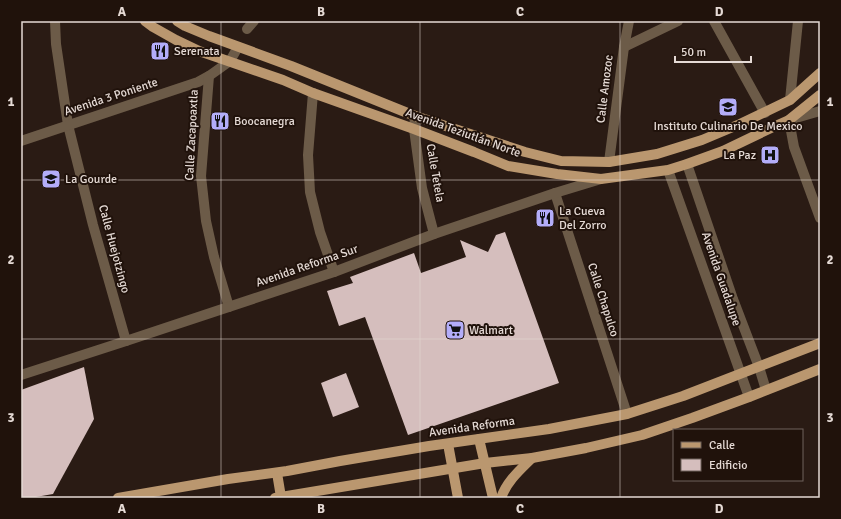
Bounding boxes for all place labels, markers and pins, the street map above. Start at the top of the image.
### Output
restaurant icon: Serenata [149,40,171,62]
place label: Serenata [174,44,220,59]
school or university icon: Instituto Culinario De Mexico [717,96,739,118]
restaurant icon: Boocanegra [209,110,231,132]
place label: Boocanegra [234,114,295,129]
place label: Instituto Culinario De Mexico [653,119,803,134]
hospital icon: La Paz [759,144,781,166]
place label: La Paz [723,148,756,163]
school or university icon: La Gourde [40,168,62,190]
place label: La Gourde [65,172,117,187]
place label: La Cueva Del Zorro [559,204,606,233]
restaurant icon: La Cueva Del Zorro [534,207,556,229]
supermarket icon: Walmart [444,319,466,341]
place label: Walmart [469,323,513,338]

